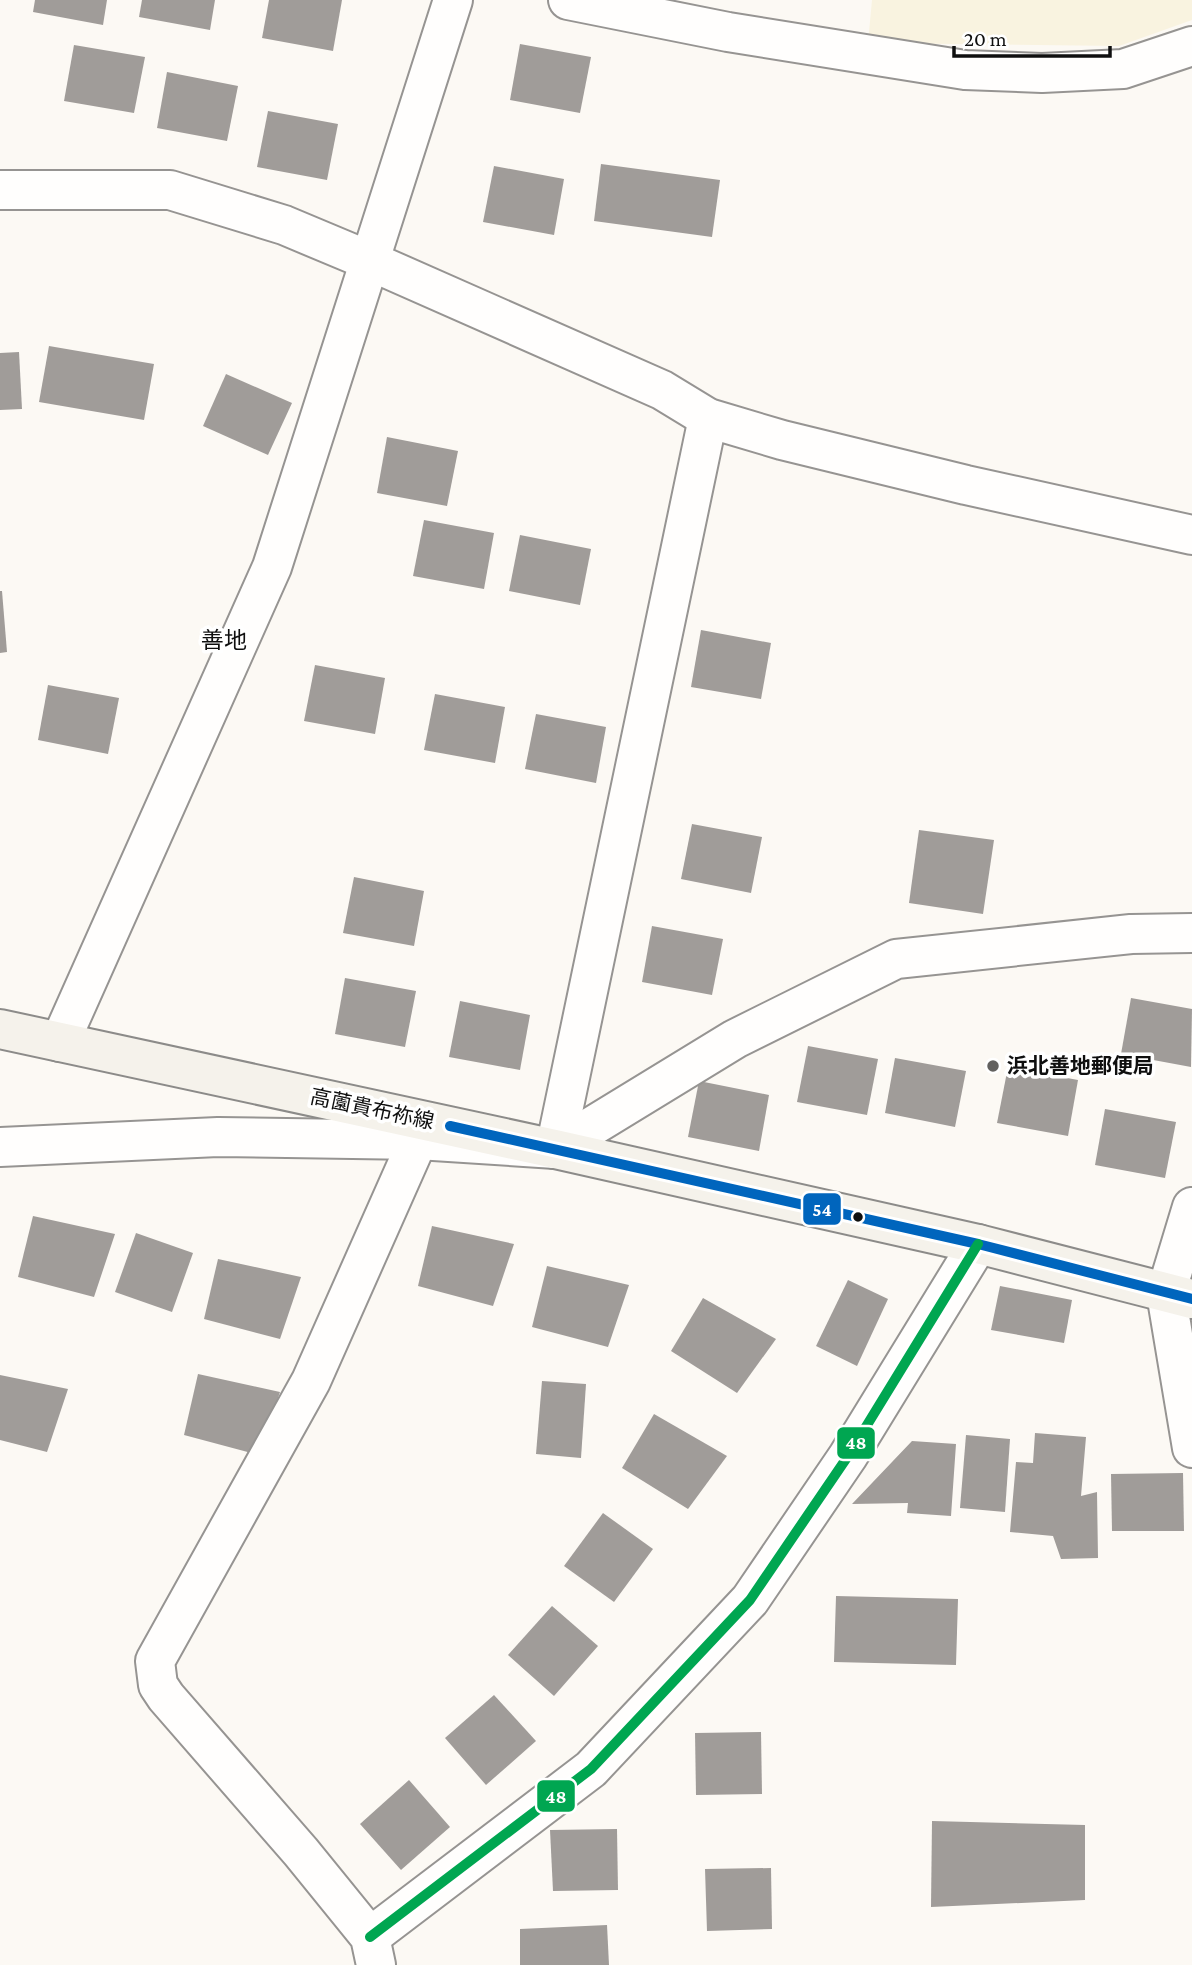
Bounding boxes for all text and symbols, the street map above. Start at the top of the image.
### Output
scale bar [954,14,1110,58]
text: 20 m [964,27,1007,51]
district label: 善地 [201,627,247,653]
place label: 浜北善地郵便局 [1007,1054,1154,1078]
marker: 浜北善地郵便局 [985,1058,1001,1074]
street label: 高薗貴布祢線 [308,1084,436,1134]
line badge: 54 [802,1192,842,1226]
text: 54 [812,1199,832,1220]
unlabelled marker [851,1210,865,1224]
line badge: 48 [836,1426,876,1460]
text: 48 [845,1432,867,1453]
line badge: 48 [536,1779,576,1813]
text: 48 [545,1786,567,1807]

